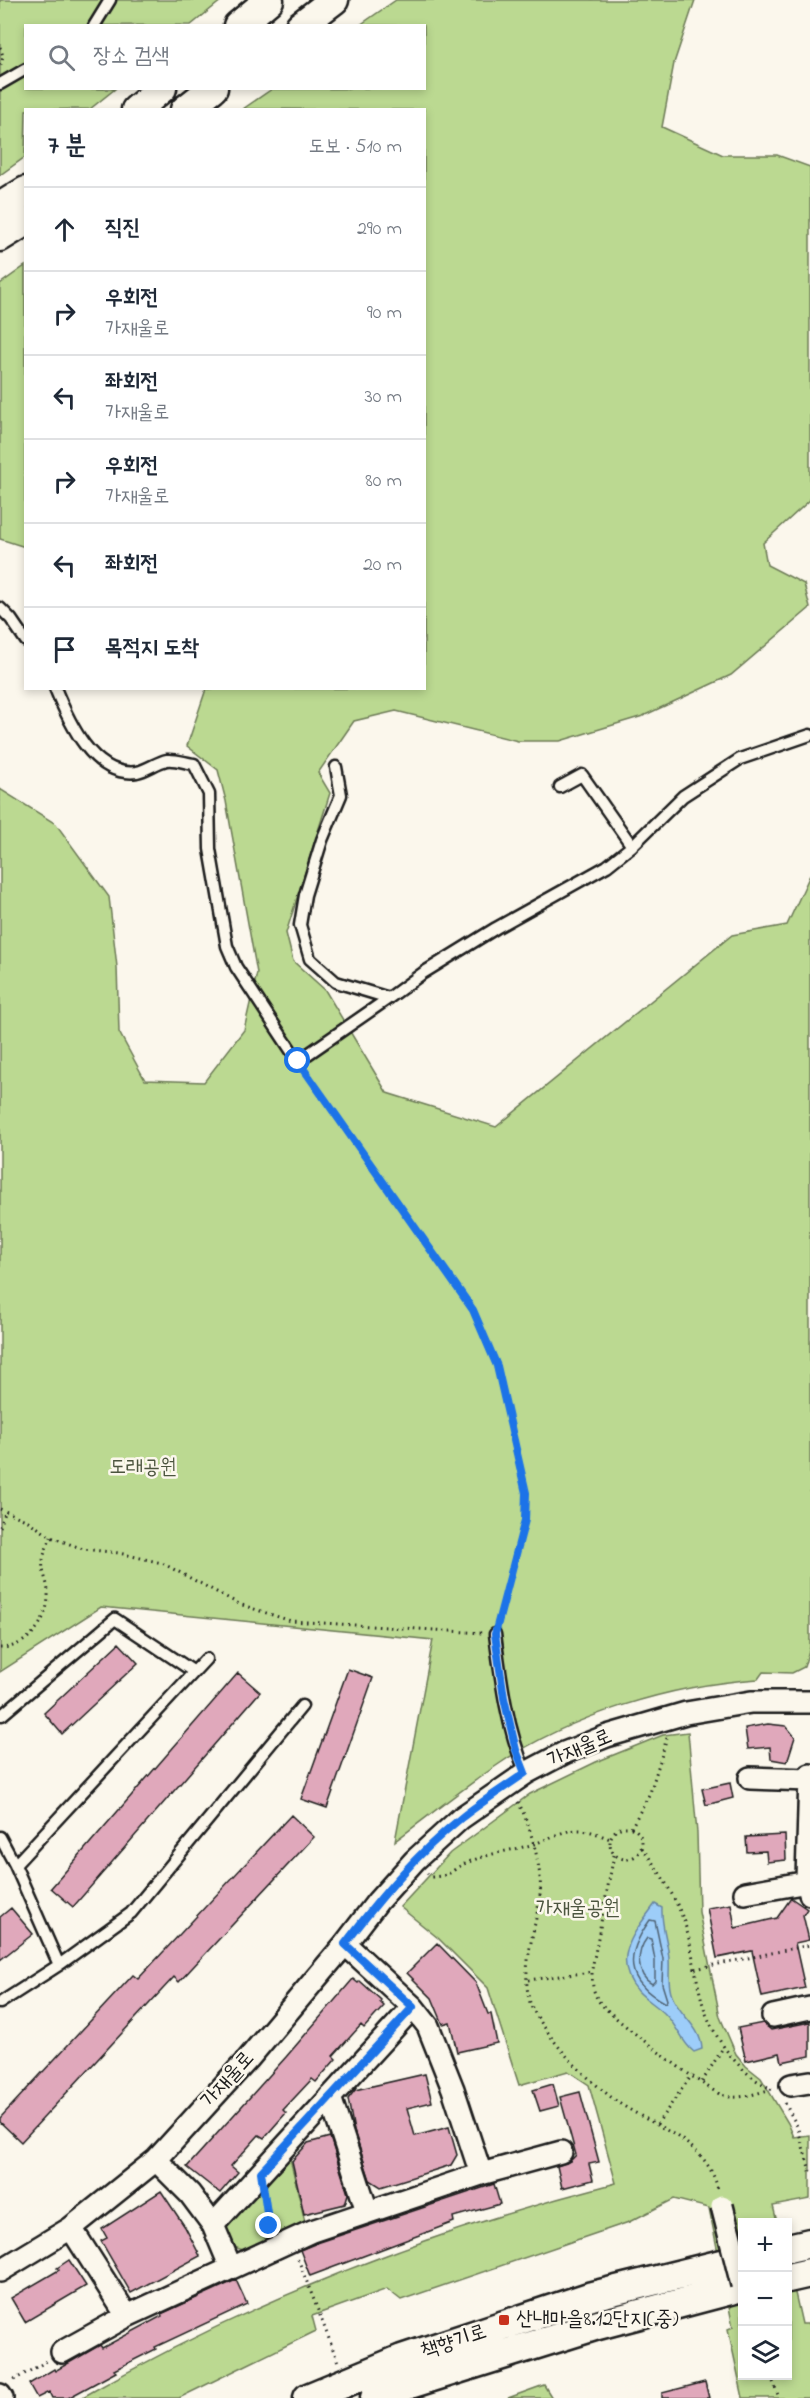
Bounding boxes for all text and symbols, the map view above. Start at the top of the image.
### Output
search box [24,24,426,90]
icon: search [45,41,78,74]
text: 장소 검색 [93,41,169,73]
text: 7 분 [48,128,86,166]
text: 도보 · 510 m [309,133,402,162]
icon: ahead [48,213,81,246]
text: 직진 [105,213,140,245]
text: 290 m [357,215,402,244]
text: 우회전 [105,283,158,315]
icon: right [48,297,81,330]
text: 90 m [367,299,402,328]
text: 가재울로 [105,315,169,344]
text: 좌회전 [105,367,158,399]
icon: left [48,381,81,414]
text: 30 m [365,383,402,412]
text: 가재울로 [105,399,169,428]
text: 우회전 [105,451,158,483]
icon: right [48,465,81,498]
text: 80 m [365,467,402,496]
text: 가재울로 [105,483,169,512]
icon: left [48,549,81,582]
text: 좌회전 [105,549,158,581]
text: 20 m [363,551,402,580]
icon: arrive [48,633,81,666]
text: 목적지 도착 [105,633,199,665]
route start [284,1047,310,1073]
park label: 도래공원 [109,1453,177,1483]
street label: 가재울로 [543,1722,617,1776]
park label: 가재울공원 [536,1894,620,1924]
street label: 가재울로 [194,2045,262,2115]
route end [255,2212,281,2238]
map controls [738,2218,792,2380]
button: + [738,2218,792,2272]
button: − [738,2272,792,2326]
place label: 산내마을8.12단지(중) [516,2305,679,2335]
marker: 산내마을8.12단지(중) [497,2313,511,2327]
street label: 책향기로 [417,2317,491,2367]
button: layers [738,2326,792,2380]

